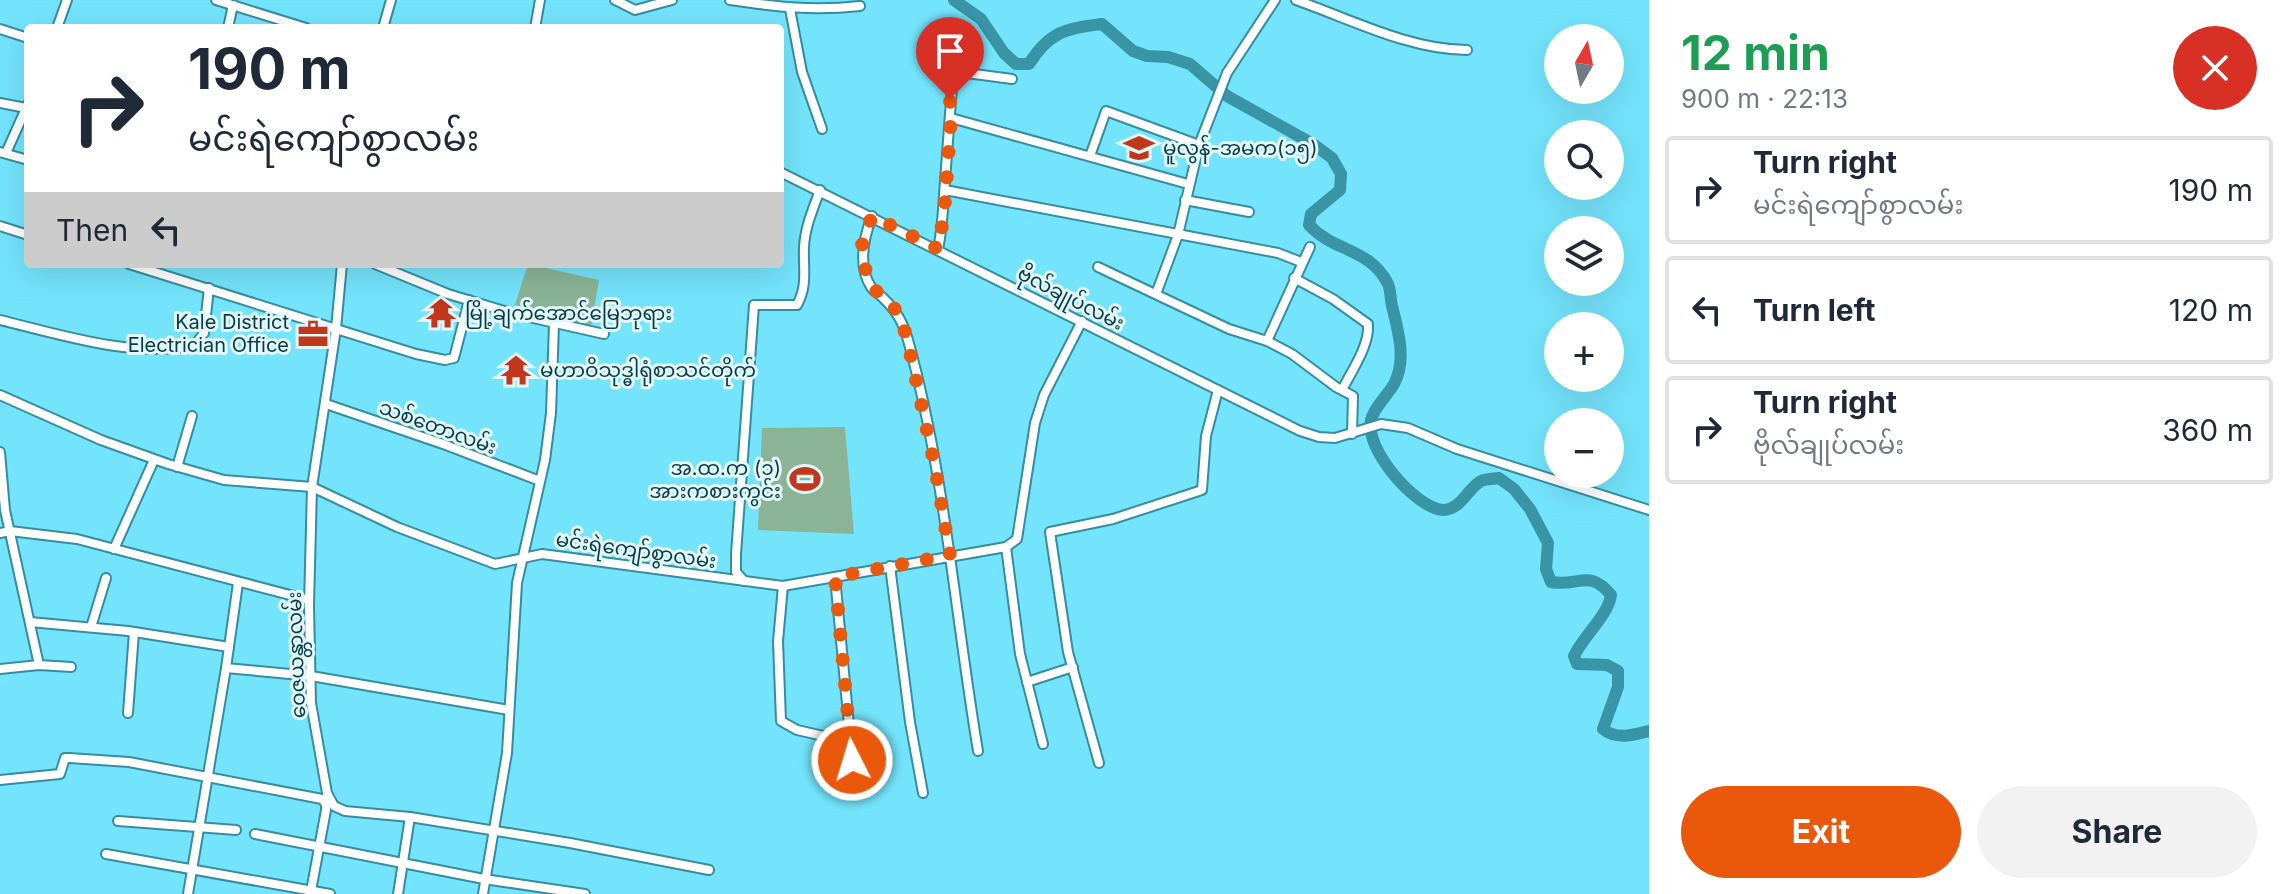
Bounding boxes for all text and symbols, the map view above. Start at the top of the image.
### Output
pin [916,17,984,99]
text: 12 min [1681,23,1830,82]
north arrow [1544,24,1624,104]
map controls [1544,24,1624,488]
button: close [2173,26,2257,110]
icon: arrive [928,29,972,73]
text: 190 m [188,35,351,103]
icon: right [56,56,160,160]
text: 900 m · 22:13 [1681,83,1848,114]
text: မင်းရဲကျော်စွာလမ်း [188,116,479,160]
button: search [1544,120,1624,200]
school or university icon: မူလွန်-အမက(၁၅) [1122,131,1156,165]
place label: မူလွန်-အမက(၁၅) [1163,134,1318,165]
text: Turn right [1753,144,1897,180]
icon: right [1685,168,1729,212]
text: 190 m [2169,172,2253,208]
text: မင်းရဲကျော်စွာလမ်း [1753,189,1963,220]
icon: left [144,208,188,252]
text: Then [56,212,128,248]
button: layers [1544,216,1624,296]
street label: ဗိုလ်ချုပ်လမ်း [1011,259,1129,340]
icon: left [1685,288,1729,332]
text: Turn left [1753,292,1875,328]
text: 120 m [2169,292,2253,328]
temple icon: မြို့ချက်အောင်မြေဘုရား [424,296,458,330]
place label: မြို့ချက်အောင်မြေဘုရား [465,299,672,330]
place label: Kale District Electrician Office [128,310,289,357]
button: + [1544,312,1624,392]
office icon: Kale District Electrician Office [296,317,330,351]
temple icon: မဟာဝိသုဒ္ဓါရုံစာသင်တိုက် [499,353,533,387]
place label: မဟာဝိသုဒ္ဓါရုံစာသင်တိုက် [540,356,756,387]
text: Turn right [1753,384,1897,420]
street label: သစ်တောလမ်း [376,393,501,459]
button: − [1544,408,1624,488]
icon: right [1685,408,1729,452]
text: 360 m [2162,412,2253,448]
text: ဗိုလ်ချုပ်လမ်း [1753,429,1904,460]
place label: အ.ထ.က (၁) အားကစားကွင်း [649,456,781,507]
sports icon: အ.ထ.က (၁) အားကစားကွင်း [788,462,822,496]
street label: မင်းရဲကျော်စွာလမ်း [554,525,718,577]
street label: ဝေဇယန္တာလမ်း [280,591,314,719]
position arrow [810,718,894,802]
button: Exit [1681,786,1961,878]
button: Share [1977,786,2257,878]

